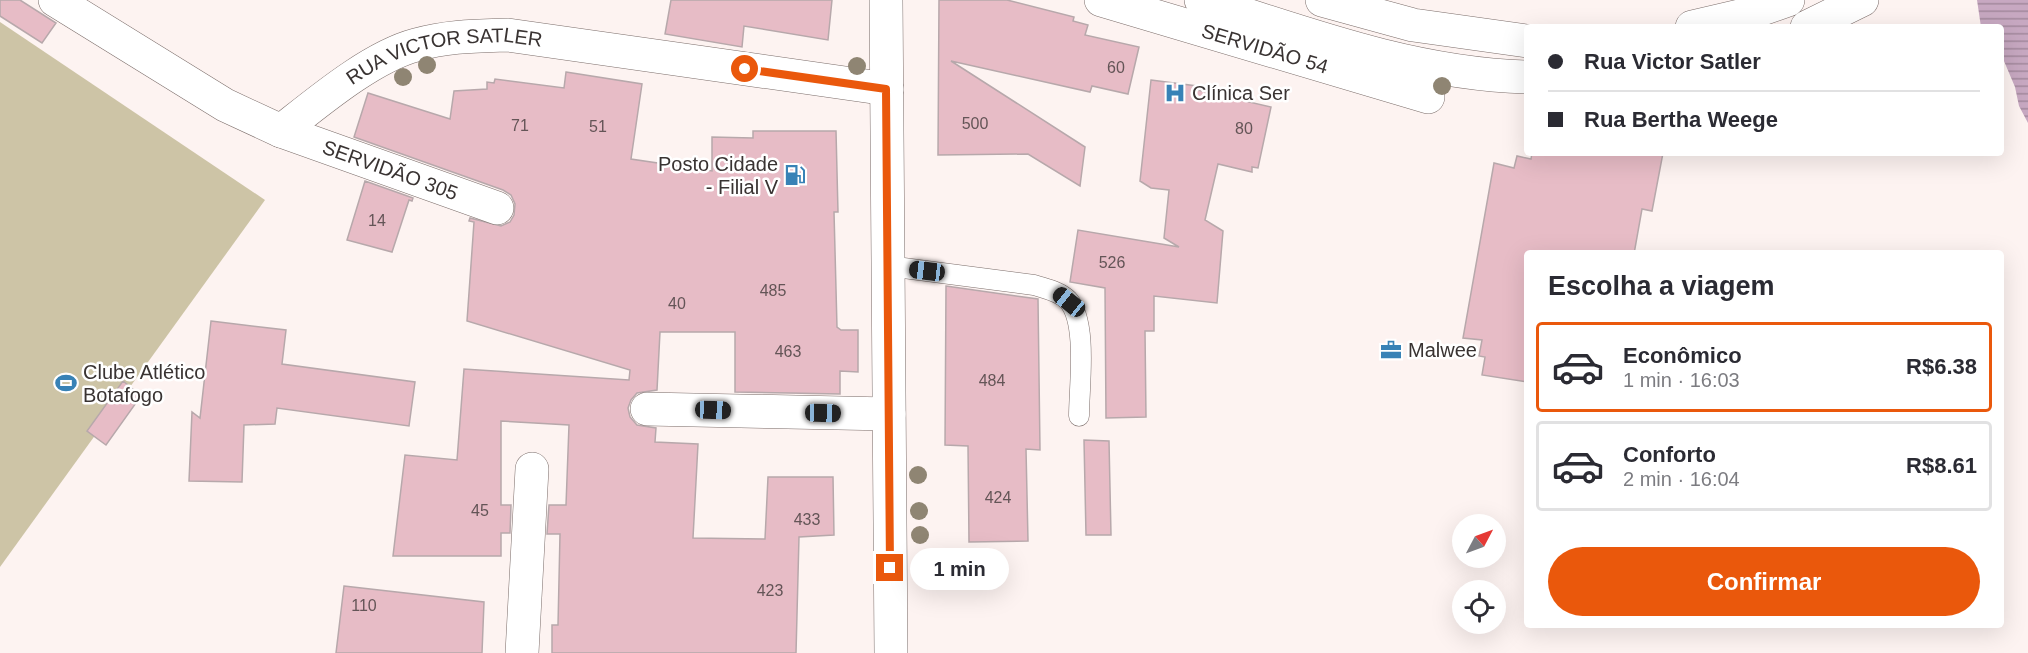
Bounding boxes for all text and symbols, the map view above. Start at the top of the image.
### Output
street label: SERVIDÃO 54 [1199,19,1331,78]
street label: RUA VICTOR SATLER [342,23,544,89]
text: Rua Victor Satler [1584,49,1761,74]
route start [731,55,758,82]
house number: 60 [1107,59,1125,76]
hospital icon: Clínica Ser [1163,81,1187,105]
place label: Clínica Ser [1192,82,1290,104]
text: Rua Bertha Weege [1584,107,1778,132]
house number: 500 [962,115,988,132]
house number: 71 [511,117,529,134]
house number: 51 [589,118,607,135]
house number: 80 [1235,120,1253,137]
street label: SERVIDÃO 305 [320,136,461,204]
place label: Posto Cidade - Filial V [658,153,779,198]
fuel station icon: Posto Cidade - Filial V [783,163,807,187]
house number: 14 [368,212,386,229]
house number: 526 [1099,254,1125,271]
car [908,260,946,282]
text: Escolha a viagem [1548,271,1775,301]
house number: 485 [760,282,786,299]
car [1049,284,1089,320]
house number: 40 [668,295,686,312]
office icon: Malwee [1379,338,1403,362]
place label: Malwee [1408,339,1477,361]
icon: car [1551,340,1605,394]
house number: 463 [775,343,801,360]
text: Econômico [1623,343,1742,368]
text: R$6.38 [1906,354,1977,379]
place label: Clube Atlético Botafogo [83,361,205,406]
text: 1 min · 16:03 [1623,369,1740,391]
sports icon: Clube Atlético Botafogo [54,371,78,395]
house number: 484 [979,372,1005,389]
car [695,400,731,420]
car [805,404,841,422]
icon: car [1551,439,1605,493]
text: Conforto [1623,442,1716,467]
text: R$8.61 [1906,453,1977,478]
text: 2 min · 16:04 [1623,468,1740,490]
house number: 424 [985,489,1011,506]
house number: 45 [471,502,489,519]
house number: 433 [794,511,820,528]
north arrow [1452,514,1506,568]
map controls [1452,514,1506,634]
callout: 1 min [911,547,1010,589]
button: Confirmar [1548,547,1980,616]
route end [876,554,903,581]
text: 1 min [933,558,986,580]
button: locate [1452,580,1506,634]
house number: 423 [757,582,783,599]
house number: 110 [351,597,377,614]

